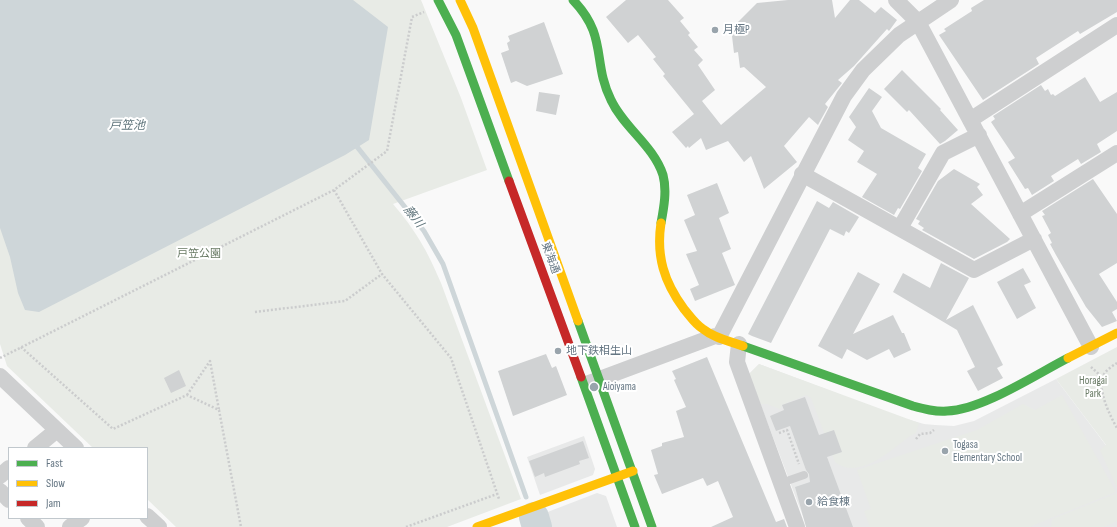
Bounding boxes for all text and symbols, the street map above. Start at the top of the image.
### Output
place label: 月極P [723,23,750,37]
marker: 月極P [710,25,720,35]
water label: 戸笠池 [109,119,145,133]
water label: 藤川 [400,203,426,231]
street label: 東海通 [538,240,562,276]
park label: 戸笠公園 [177,247,221,261]
place label: 地下鉄相生山 [566,344,632,358]
marker: 地下鉄相生山 [553,346,563,356]
park label: Horagai Park [1079,374,1107,400]
place label: Aioiyama [603,380,636,394]
marker: Aioiyama [588,381,600,393]
place label: Togasa Elementary School [953,438,1022,464]
marker: Togasa Elementary School [940,446,950,456]
legend [8,447,148,519]
text: Fast [46,456,63,471]
text: Slow [46,476,65,491]
place label: 給食棟 [817,495,850,509]
text: Jam [46,496,61,511]
marker: 給食棟 [804,497,814,507]

